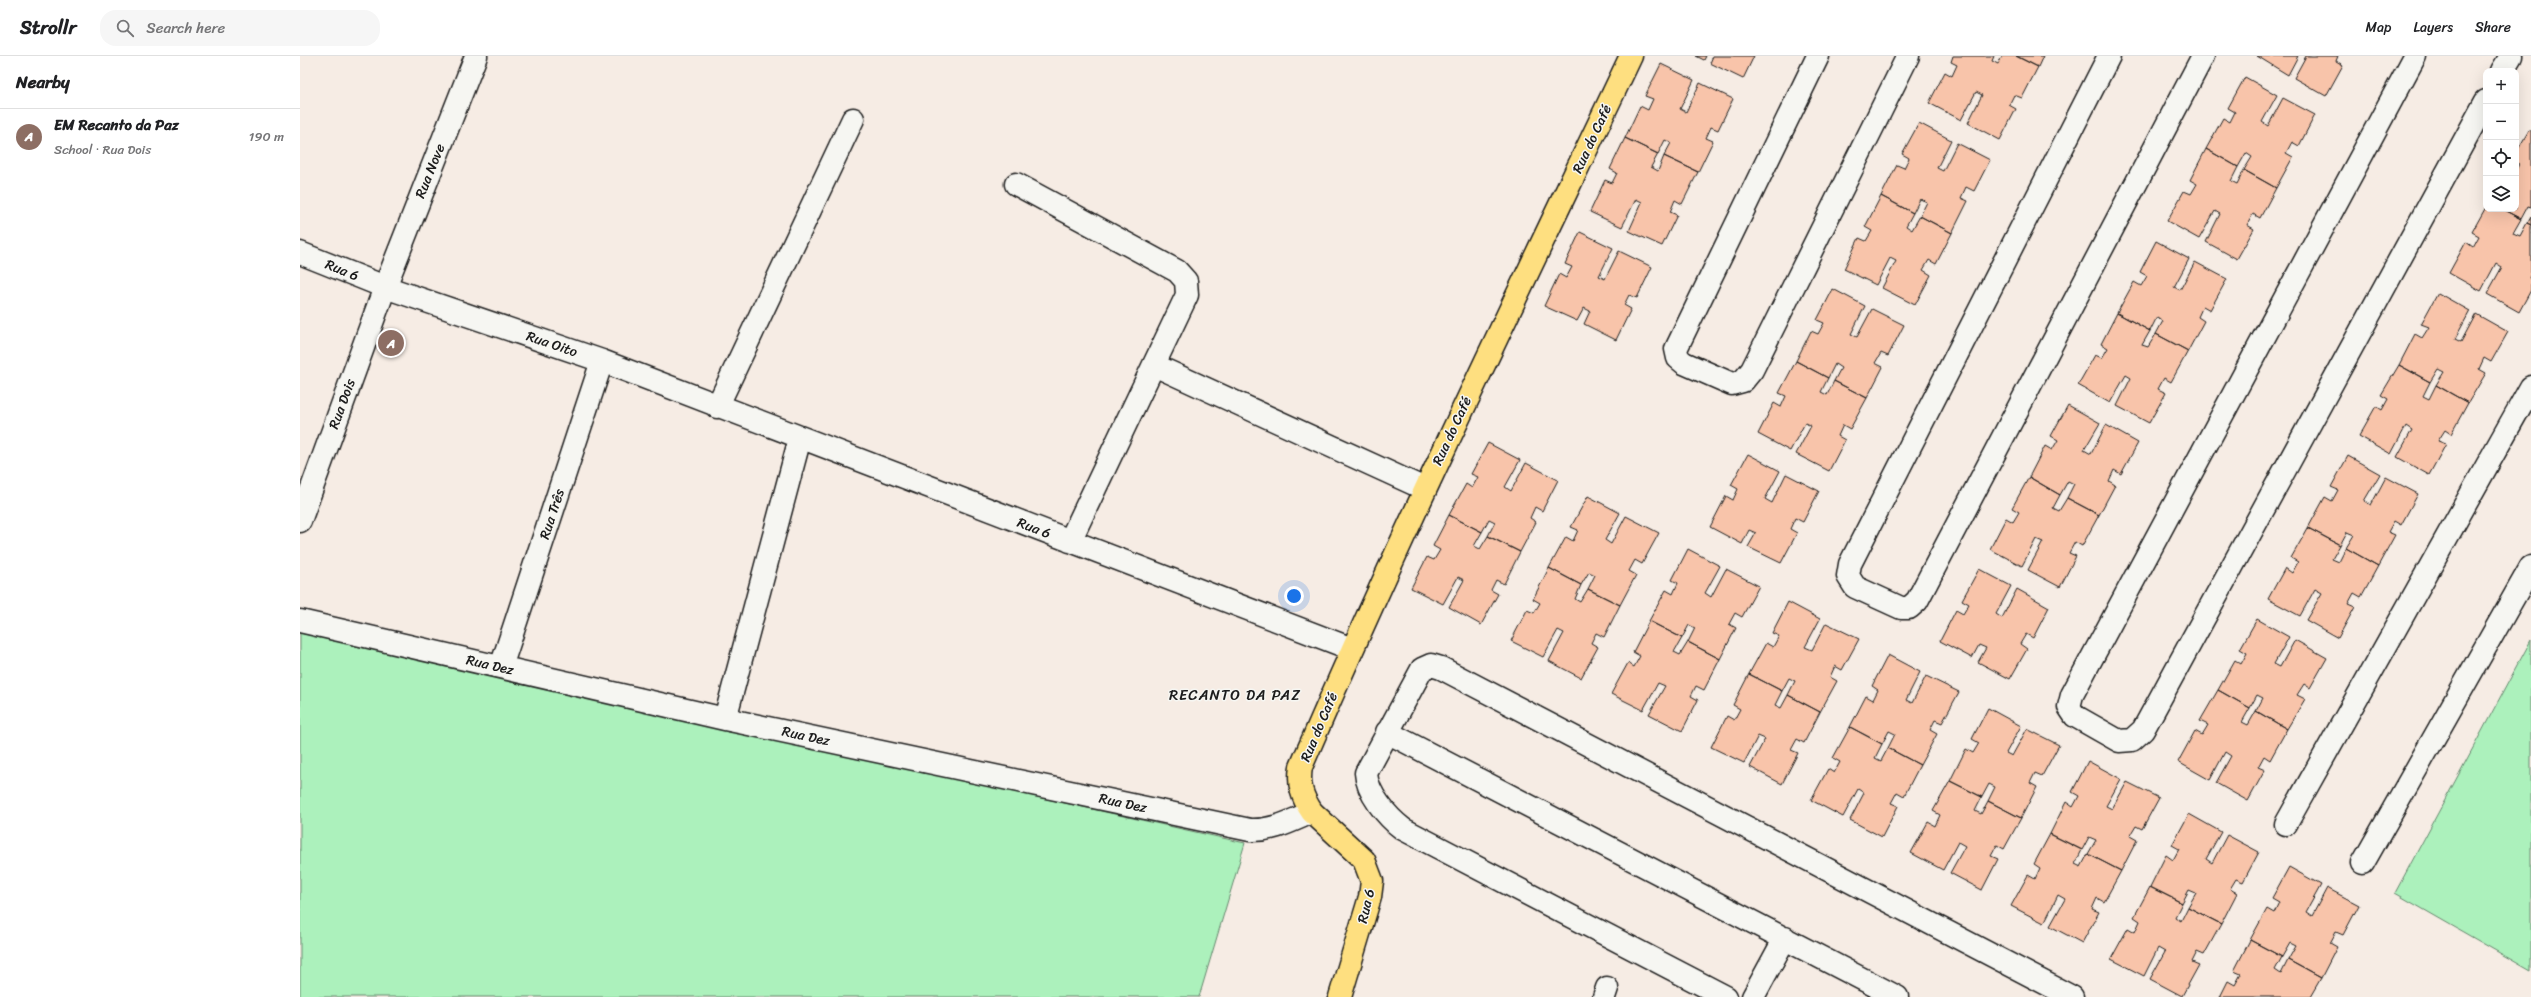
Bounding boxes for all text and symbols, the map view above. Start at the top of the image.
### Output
search box [100,10,380,46]
text: Strollr [20,11,76,44]
text: Search here [146,15,225,41]
text: Map [2366,15,2391,40]
text: Layers [2413,15,2453,40]
text: Share [2475,15,2511,40]
icon: search [114,17,136,39]
text: Nearby [16,67,70,97]
map controls [2483,68,2519,212]
button: + [2483,68,2519,104]
street label: Rua do Café [1565,100,1619,178]
button: − [2483,104,2519,140]
text: EM Recanto da Paz [54,112,179,138]
text: A [25,125,33,148]
text: 190 m [249,125,284,148]
text: School · Rua Dois [54,138,151,161]
street label: Rua Nove [408,140,452,202]
button: locate [2483,140,2519,176]
button: layers [2483,176,2519,212]
street label: Rua 6 [321,252,363,288]
street label: Rua Oito [523,324,581,364]
pin: A [378,328,404,358]
street label: Rua Dois [321,375,363,433]
street label: Rua do Café [1425,392,1479,470]
street label: Rua Três [532,485,572,543]
street label: Rua 6 [1013,510,1055,546]
your location [1284,586,1304,606]
street label: Rua Dez [464,647,517,683]
district label: RECANTO DA PAZ [1169,682,1301,708]
street label: Rua do Café [1293,688,1345,766]
street label: Rua Dez [780,719,833,753]
street label: Rua Dez [1097,786,1150,820]
street label: Rua 6 [1350,886,1382,926]

